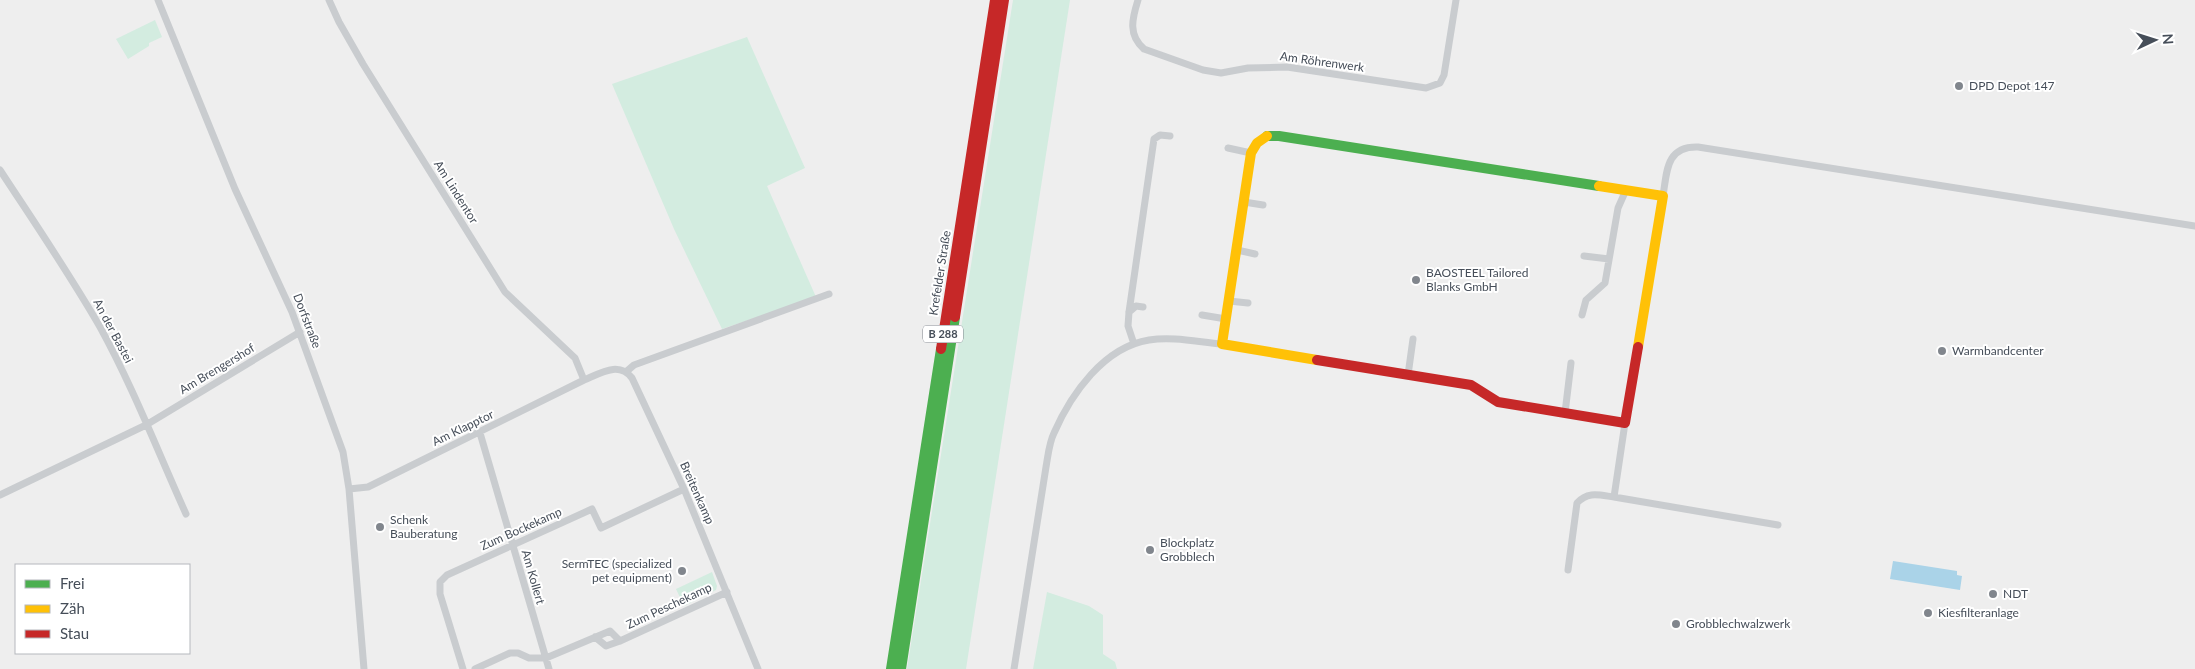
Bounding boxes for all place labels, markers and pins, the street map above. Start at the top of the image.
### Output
place label: DPD Depot 147 [1969,78,2055,93]
marker: DPD Depot 147 [1953,80,1965,92]
place label: BAOSTEEL Tailored Blanks GmbH [1426,265,1529,294]
marker: BAOSTEEL Tailored Blanks GmbH [1410,274,1422,286]
place label: Warmbandcenter [1952,343,2044,358]
marker: Warmbandcenter [1936,345,1948,357]
place label: Schenk Bauberatung [390,512,457,541]
marker: Schenk Bauberatung [374,521,386,533]
place label: Blockplatz Grobblech [1160,535,1215,564]
marker: Blockplatz Grobblech [1144,544,1156,556]
place label: SermTEC (specialized pet equipment) [562,556,672,585]
marker: SermTEC (specialized pet equipment) [676,565,688,577]
place label: NDT [2003,586,2028,601]
marker: NDT [1987,588,1999,600]
place label: Kiesfilteranlage [1938,605,2019,620]
marker: Kiesfilteranlage [1922,607,1934,619]
place label: Grobblechwalzwerk [1686,616,1791,631]
marker: Grobblechwalzwerk [1670,618,1682,630]

